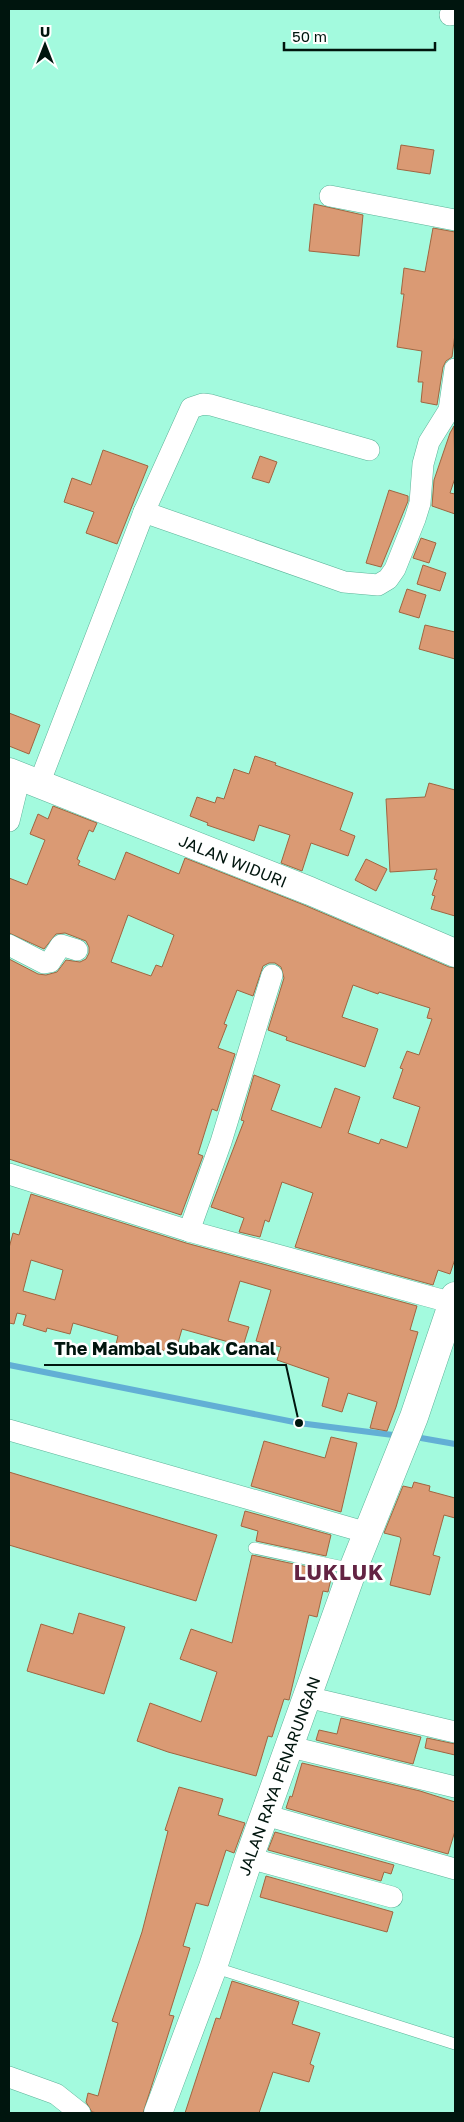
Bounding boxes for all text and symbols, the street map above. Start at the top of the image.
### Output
north arrow [20,20,70,70]
scale bar [284,20,435,52]
text: U [40,23,50,40]
text: 50 m [292,27,327,45]
street label: JALAN WIDURI [176,830,290,892]
callout: The Mambal Subak Canal [44,1332,286,1365]
text: The Mambal Subak Canal [54,1337,276,1359]
district label: LUKLUK [294,1559,384,1585]
street label: JALAN RAYA PENARUNGAN [234,1674,324,1878]

